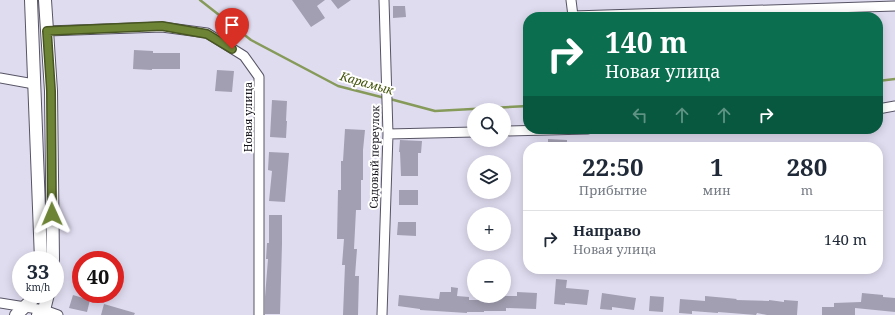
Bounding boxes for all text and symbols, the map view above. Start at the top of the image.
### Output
pin [215,8,249,49]
icon: arrive [221,14,243,36]
text: 140 m [605,23,687,61]
icon: right [539,28,591,80]
text: Новая улица [605,59,721,83]
water label: Карамык [337,67,397,99]
street label: Новая улица [240,82,255,152]
map controls [467,103,511,303]
button: search [467,103,511,147]
icon: left [629,104,651,126]
icon: ahead [671,104,693,126]
icon: ahead [713,104,735,126]
icon: right [755,104,777,126]
street label: Садовый переулок [366,105,382,209]
text: 22:50 [582,150,644,183]
text: 1 [710,150,724,183]
text: 280 [787,150,827,183]
button: layers [467,155,511,199]
text: Прибытие [579,181,647,199]
text: мин [703,181,731,199]
text: m [801,181,813,199]
position arrow [31,193,73,235]
button: + [467,207,511,251]
text: Направо [573,220,641,240]
icon: right [539,228,561,250]
text: 140 m [824,229,867,249]
text: Новая улица [573,240,656,258]
speed limit sign: 40 [72,251,124,303]
text: 33 [27,258,49,285]
button: − [467,259,511,303]
text: km/h [26,280,50,294]

